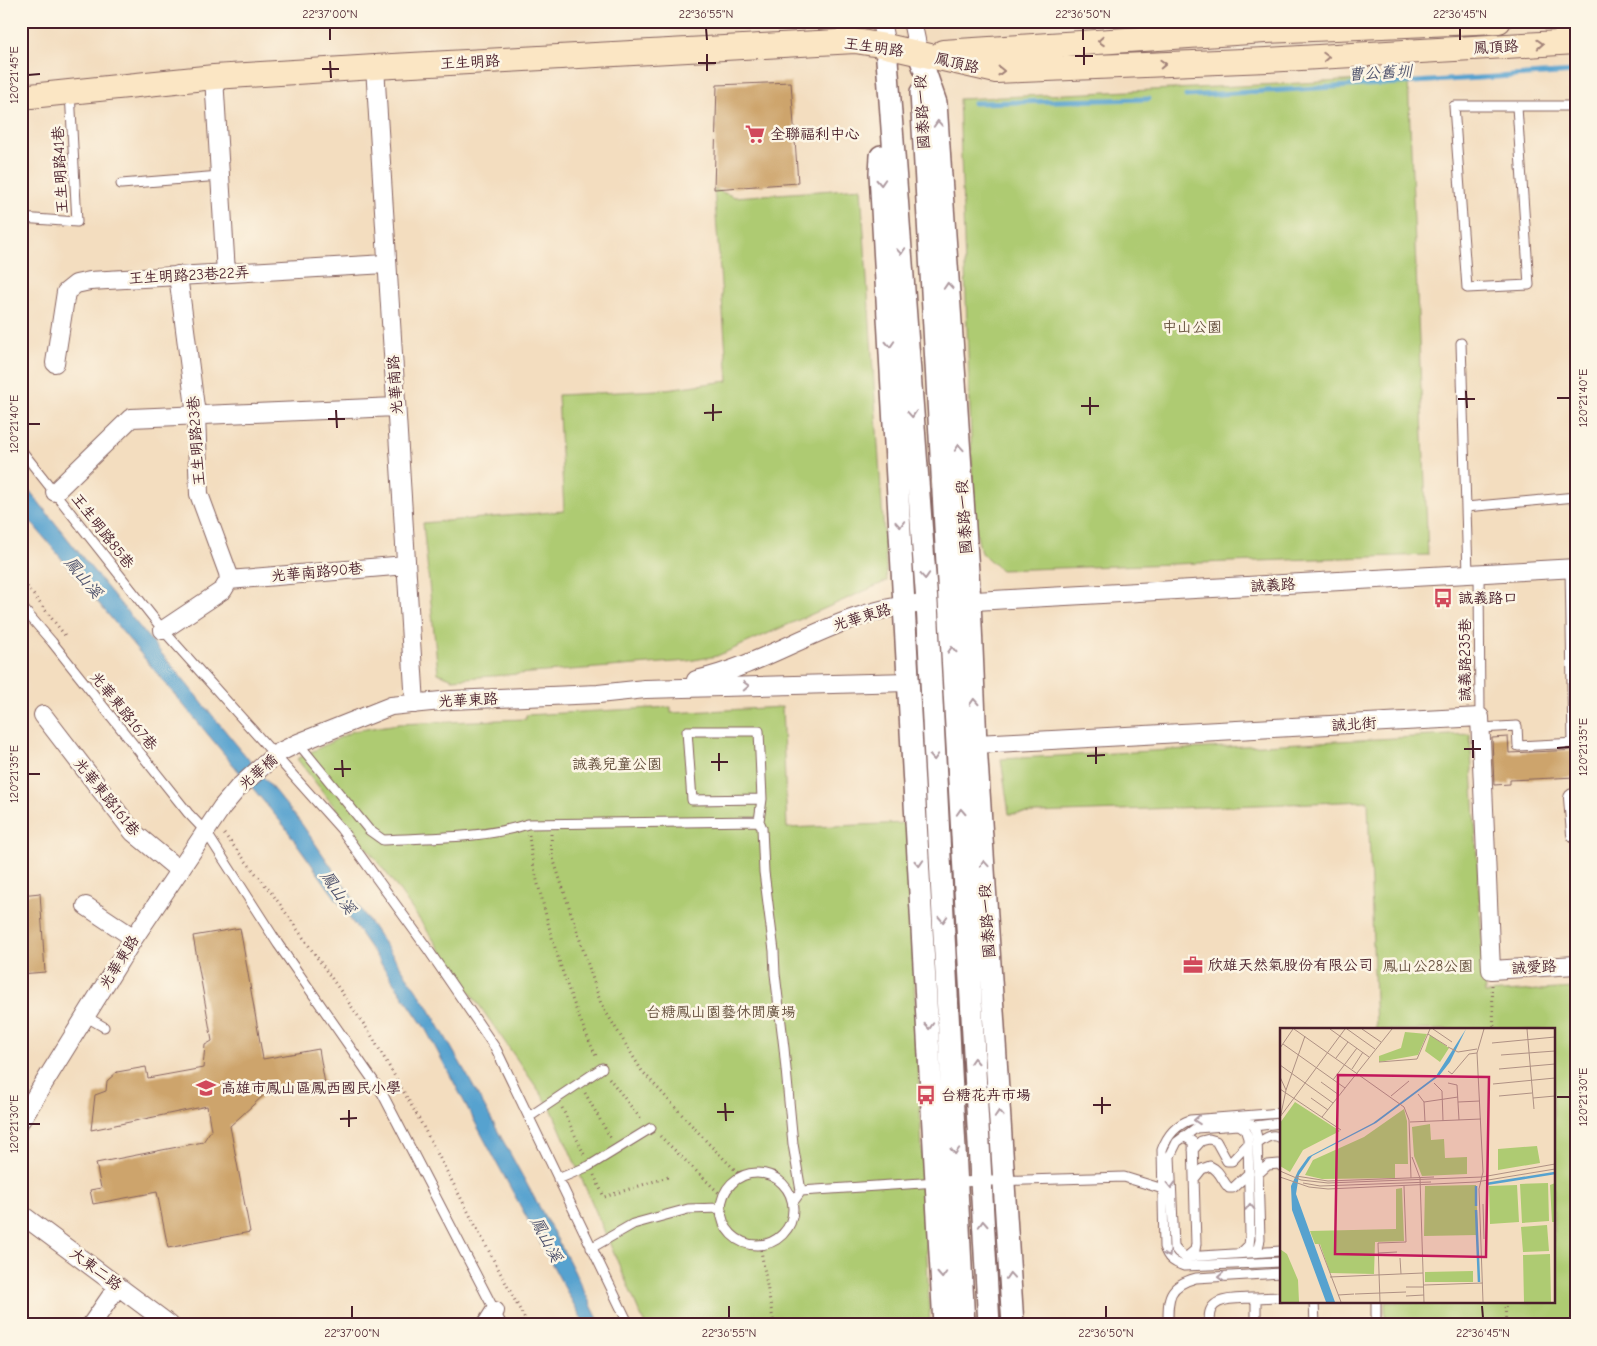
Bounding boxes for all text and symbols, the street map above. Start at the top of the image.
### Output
text: 22°37'00"N [302,7,358,21]
text: 22°36'55"N [679,7,733,21]
text: 22°36'50"N [1055,7,1111,21]
text: 22°36'45"N [1433,7,1487,21]
street label: 王生明路 [843,34,905,60]
one-way arrow [1096,36,1104,47]
street label: 鳳頂路 [1473,37,1519,57]
one-way arrow [1536,39,1544,50]
text: 120°21'45"E [7,46,21,104]
street label: 鳳頂路 [933,49,981,77]
street label: 王生明路 [440,51,500,73]
one-way arrow [1322,51,1330,62]
one-way arrow [1159,59,1167,70]
water label: 曹公舊圳 [1348,62,1414,84]
one-way arrow [998,66,1005,76]
street label: 國泰路一段 [911,74,933,150]
one-way arrow [932,119,943,127]
supermarket icon: 全聯福利中心 [744,123,766,145]
street label: 王生明路41巷 [49,125,71,215]
place label: 全聯福利中心 [770,125,860,143]
one-way arrow [875,178,886,186]
one-way arrow [895,248,906,256]
street label: 王生明路23巷22弄 [128,263,250,287]
one-way arrow [943,281,954,289]
park label: 中山公園 [1162,318,1222,336]
one-way arrow [885,340,895,348]
street label: 光華南路 [384,354,406,416]
text: 120°21'40"E [1576,369,1590,427]
text: 120°21'40"E [7,395,21,453]
street label: 王生明路23巷 [184,395,208,487]
one-way arrow [907,410,918,418]
one-way arrow [954,444,965,452]
street label: 國泰路一段 [952,479,976,555]
street label: 王生明路85巷 [68,490,138,572]
one-way arrow [895,520,906,528]
water label: 鳳山溪 [60,553,106,603]
street label: 光華南路90巷 [270,559,364,585]
one-way arrow [919,572,930,580]
street label: 誠義路 [1250,575,1296,595]
bus stop icon: 誠義路口 [1432,587,1454,609]
place label: 誠義路口 [1458,589,1518,607]
street label: 光華東路 [831,600,893,634]
street label: 誠義路235巷 [1456,618,1474,702]
one-way arrow [946,645,957,653]
street label: 光華東路167巷 [87,668,161,754]
one-way arrow [742,681,750,691]
street label: 光華東路 [438,689,498,711]
one-way arrow [969,698,980,706]
street label: 誠北街 [1331,714,1377,734]
text: 120°21'35"E [1576,718,1590,776]
text: 120°21'35"E [7,745,21,803]
street label: 光華橋 [235,750,281,794]
one-way arrow [929,753,940,761]
street label: 光華東路161巷 [70,754,144,840]
park label: 誠義兒童公園 [572,755,662,773]
one-way arrow [955,808,966,816]
one-way arrow [914,860,925,868]
one-way arrow [978,860,989,868]
water label: 鳳山溪 [317,867,360,918]
street label: 國泰路一段 [975,883,999,959]
one-way arrow [937,915,948,923]
street label: 光華東路 [95,932,143,992]
office icon: 欣雄天然氣股份有限公司 [1182,954,1204,976]
place label: 欣雄天然氣股份有限公司 [1208,956,1373,974]
park label: 鳳山公28公園 [1383,957,1473,975]
street label: 誠愛路 [1511,957,1557,977]
park label: 台糖鳳山園藝休閒廣場 [646,1003,796,1021]
one-way arrow [923,1022,934,1030]
inset map [1280,1028,1554,1304]
one-way arrow [969,1057,980,1065]
text: 120°21'30"E [1576,1068,1590,1126]
school or university icon: 高雄市鳳山區鳳西國民小學 [195,1077,217,1099]
place label: 高雄市鳳山區鳳西國民小學 [221,1079,401,1097]
bus stop icon: 台糖花卉市場 [915,1084,937,1106]
place label: 台糖花卉市場 [941,1086,1031,1104]
text: 120°21'30"E [7,1095,21,1153]
one-way arrow [994,1110,1005,1118]
one-way arrow [1193,1114,1201,1125]
one-way arrow [949,1147,960,1155]
one-way arrow [1165,1181,1176,1189]
one-way arrow [1244,1203,1255,1211]
water label: 鳳山溪 [526,1213,566,1266]
one-way arrow [978,1219,989,1227]
street label: 大東二路 [67,1244,125,1294]
one-way arrow [1162,1249,1172,1258]
one-way arrow [1217,1271,1225,1282]
one-way arrow [937,1272,947,1280]
one-way arrow [1004,1272,1015,1280]
text: 22°37'00"N [324,1326,380,1340]
text: 22°36'55"N [702,1326,756,1340]
text: 22°36'50"N [1078,1326,1134,1340]
text: 22°36'45"N [1456,1326,1510,1340]

